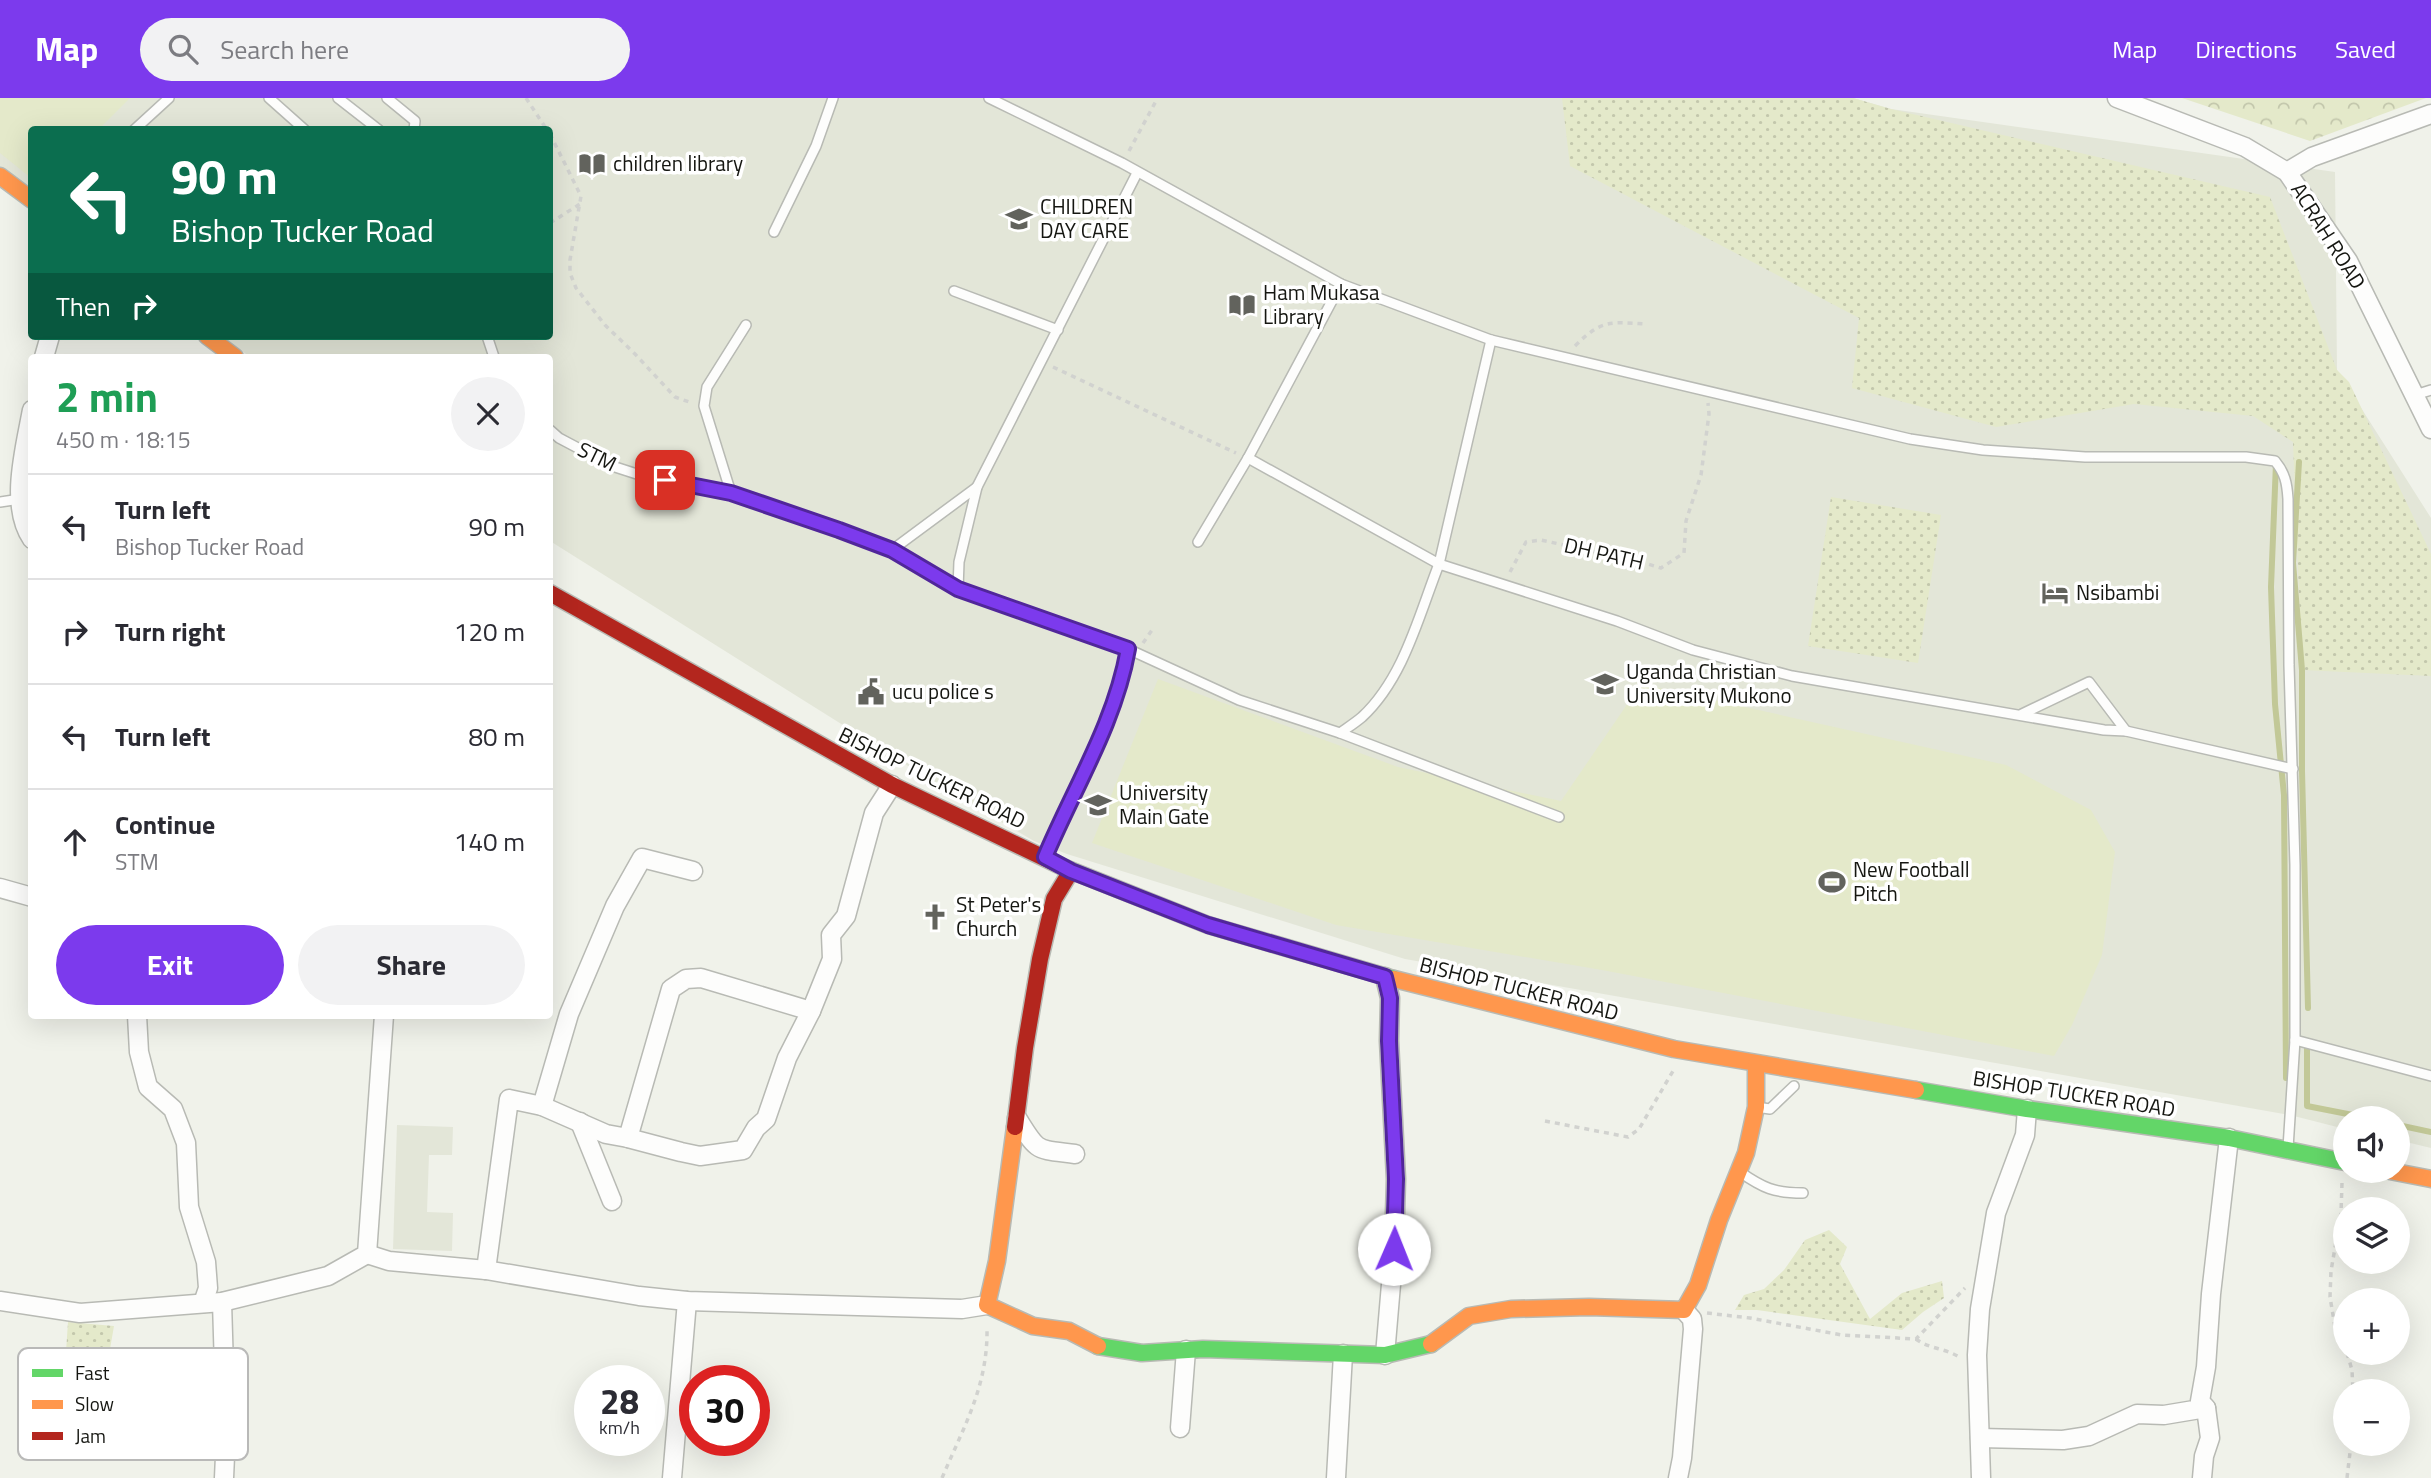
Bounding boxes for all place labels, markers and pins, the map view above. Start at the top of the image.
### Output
place label: children library [613,147,743,179]
library icon: children library [577,149,607,179]
place label: CHILDREN DAY CARE [1040,190,1133,246]
school or university icon: CHILDREN DAY CARE [1004,204,1034,234]
place label: Ham Mukasa Library [1263,276,1380,332]
library icon: Ham Mukasa Library [1227,290,1257,320]
pin [635,450,695,510]
place label: Nsibambi [2076,576,2159,608]
hotel icon: Nsibambi [2040,578,2070,608]
place label: Uganda Christian University Mukono [1626,655,1792,711]
school or university icon: Uganda Christian University Mukono [1590,669,1620,699]
place label: ucu police s [892,675,994,707]
public building icon: ucu police s [856,677,886,707]
place label: University Main Gate [1119,776,1209,832]
school or university icon: University Main Gate [1083,790,1113,820]
place label: New Football Pitch [1853,853,1970,909]
sports icon: New Football Pitch [1817,867,1847,897]
place label: St Peter's Church [956,888,1041,944]
church icon: St Peter's Church [920,902,950,932]

